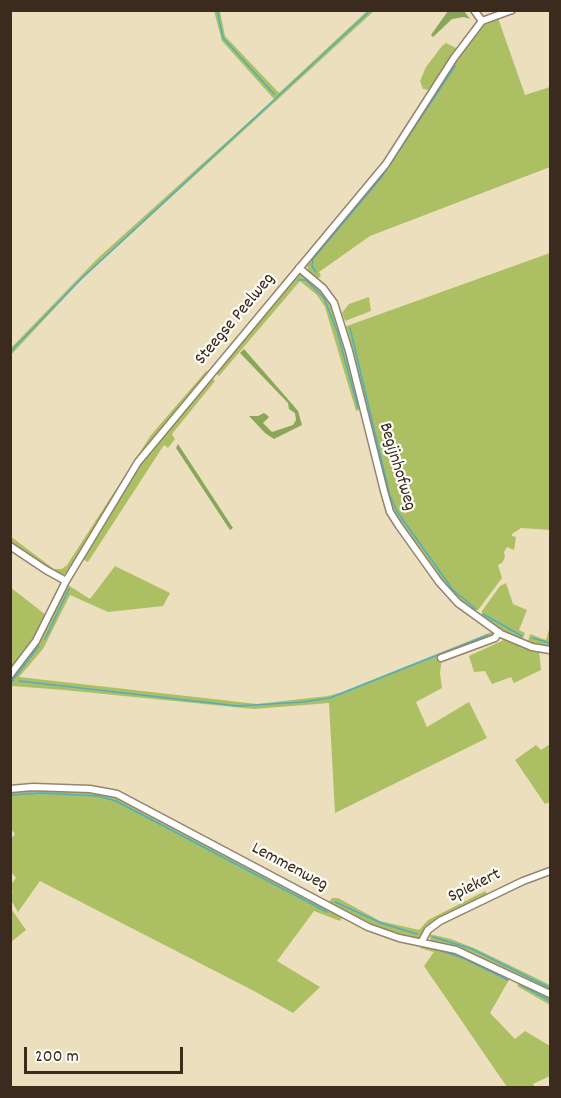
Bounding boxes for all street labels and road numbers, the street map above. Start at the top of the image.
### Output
street label: Steegse Peelweg [191,270,281,370]
street label: Begijnhofweg [372,420,420,514]
street label: Lemmenweg [247,839,331,897]
street label: Spiekert [445,865,505,909]

